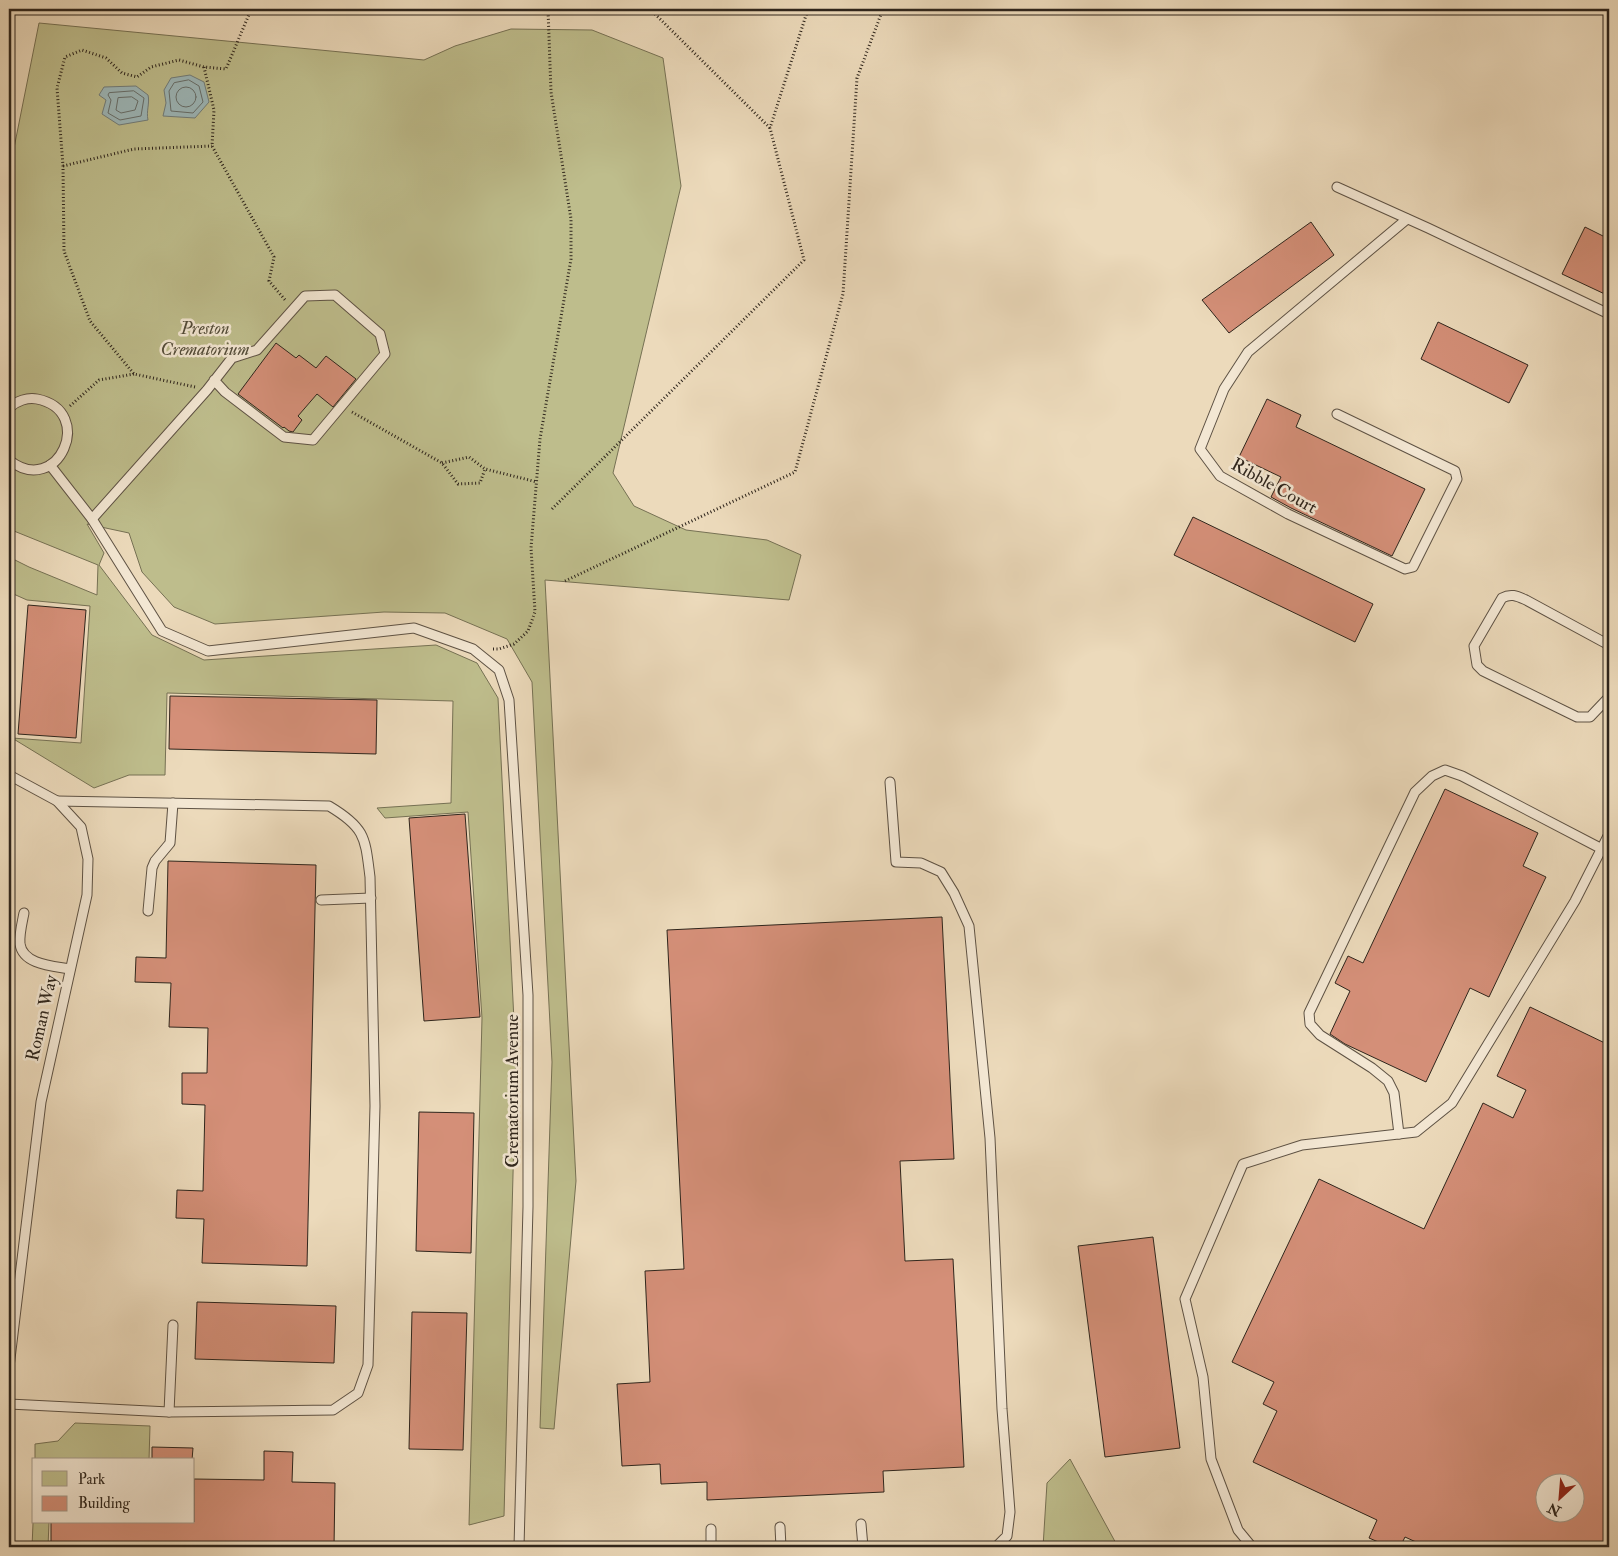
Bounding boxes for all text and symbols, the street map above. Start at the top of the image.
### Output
park label: Preston Crematorium [161,317,249,361]
street label: Ribble Court [1227,453,1321,519]
street label: Roman Way [21,972,63,1063]
street label: Crematorium Avenue [501,1014,524,1168]
legend [32,1458,195,1524]
text: Park [78,1470,105,1489]
north arrow [1536,1474,1586,1524]
text: Building [78,1494,130,1513]
text: N [1545,1499,1565,1520]

